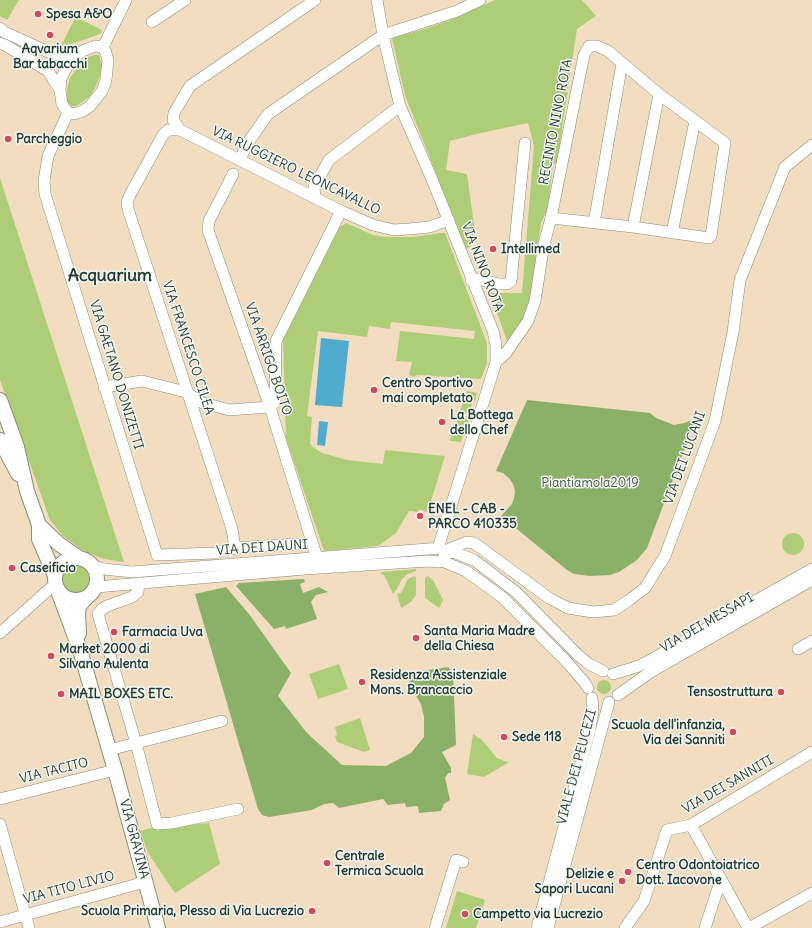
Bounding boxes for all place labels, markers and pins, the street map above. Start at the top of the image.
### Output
place label: Spesa A&O [46,6,112,22]
marker: Spesa A&O [33,9,43,19]
marker: Aqvarium Bar tabacchi [45,30,55,40]
place label: Aqvarium Bar tabacchi [13,41,87,72]
place label: Parcheggio [16,131,82,147]
marker: Parcheggio [3,134,13,144]
place label: Intellimed [501,241,560,257]
marker: Intellimed [488,244,498,254]
place label: Centro Sportivo mai completato [382,375,473,406]
marker: Centro Sportivo mai completato [369,385,379,395]
place label: La Bottega dello Chef [450,407,514,438]
marker: La Bottega dello Chef [437,417,447,427]
place label: ENEL - CAB - PARCO 410335 [428,501,517,532]
marker: ENEL - CAB - PARCO 410335 [415,511,425,521]
place label: Caseificio [20,560,76,576]
marker: Caseificio [7,563,17,573]
place label: Santa Maria Madre della Chiesa [424,623,535,654]
place label: Farmacia Uva [122,624,203,640]
marker: Farmacia Uva [109,627,119,637]
marker: Santa Maria Madre della Chiesa [411,633,421,643]
place label: Market 2000 di Silvano Aulenta [59,641,150,672]
marker: Market 2000 di Silvano Aulenta [46,651,56,661]
place label: Residenza Assistenziale Mons. Brancaccio [370,667,507,698]
marker: Residenza Assistenziale Mons. Brancaccio [357,677,367,687]
place label: Tensostruttura [687,684,773,700]
place label: MAIL BOXES ETC. [69,686,173,702]
marker: Tensostruttura [776,687,786,697]
marker: MAIL BOXES ETC. [56,689,66,699]
place label: Scuola dell'infanzia, Via dei Sanniti [611,717,725,748]
marker: Scuola dell'infanzia, Via dei Sanniti [728,727,738,737]
place label: Sede 118 [512,729,562,745]
marker: Sede 118 [499,732,509,742]
place label: Centrale Termica Scuola [335,848,424,879]
place label: Centro Odontoiatrico Dott. Iacovone [636,857,759,888]
marker: Centrale Termica Scuola [322,858,332,868]
place label: Delizie e Sapori Lucani [535,866,614,897]
marker: Centro Odontoiatrico Dott. Iacovone [623,867,633,877]
marker: Delizie e Sapori Lucani [617,876,627,886]
place label: Scuola Primaria, Plesso di Via Lucrezio [81,903,304,919]
marker: Scuola Primaria, Plesso di Via Lucrezio [307,906,317,916]
place label: Campetto via Lucrezio [473,906,603,922]
marker: Campetto via Lucrezio [460,909,470,919]

